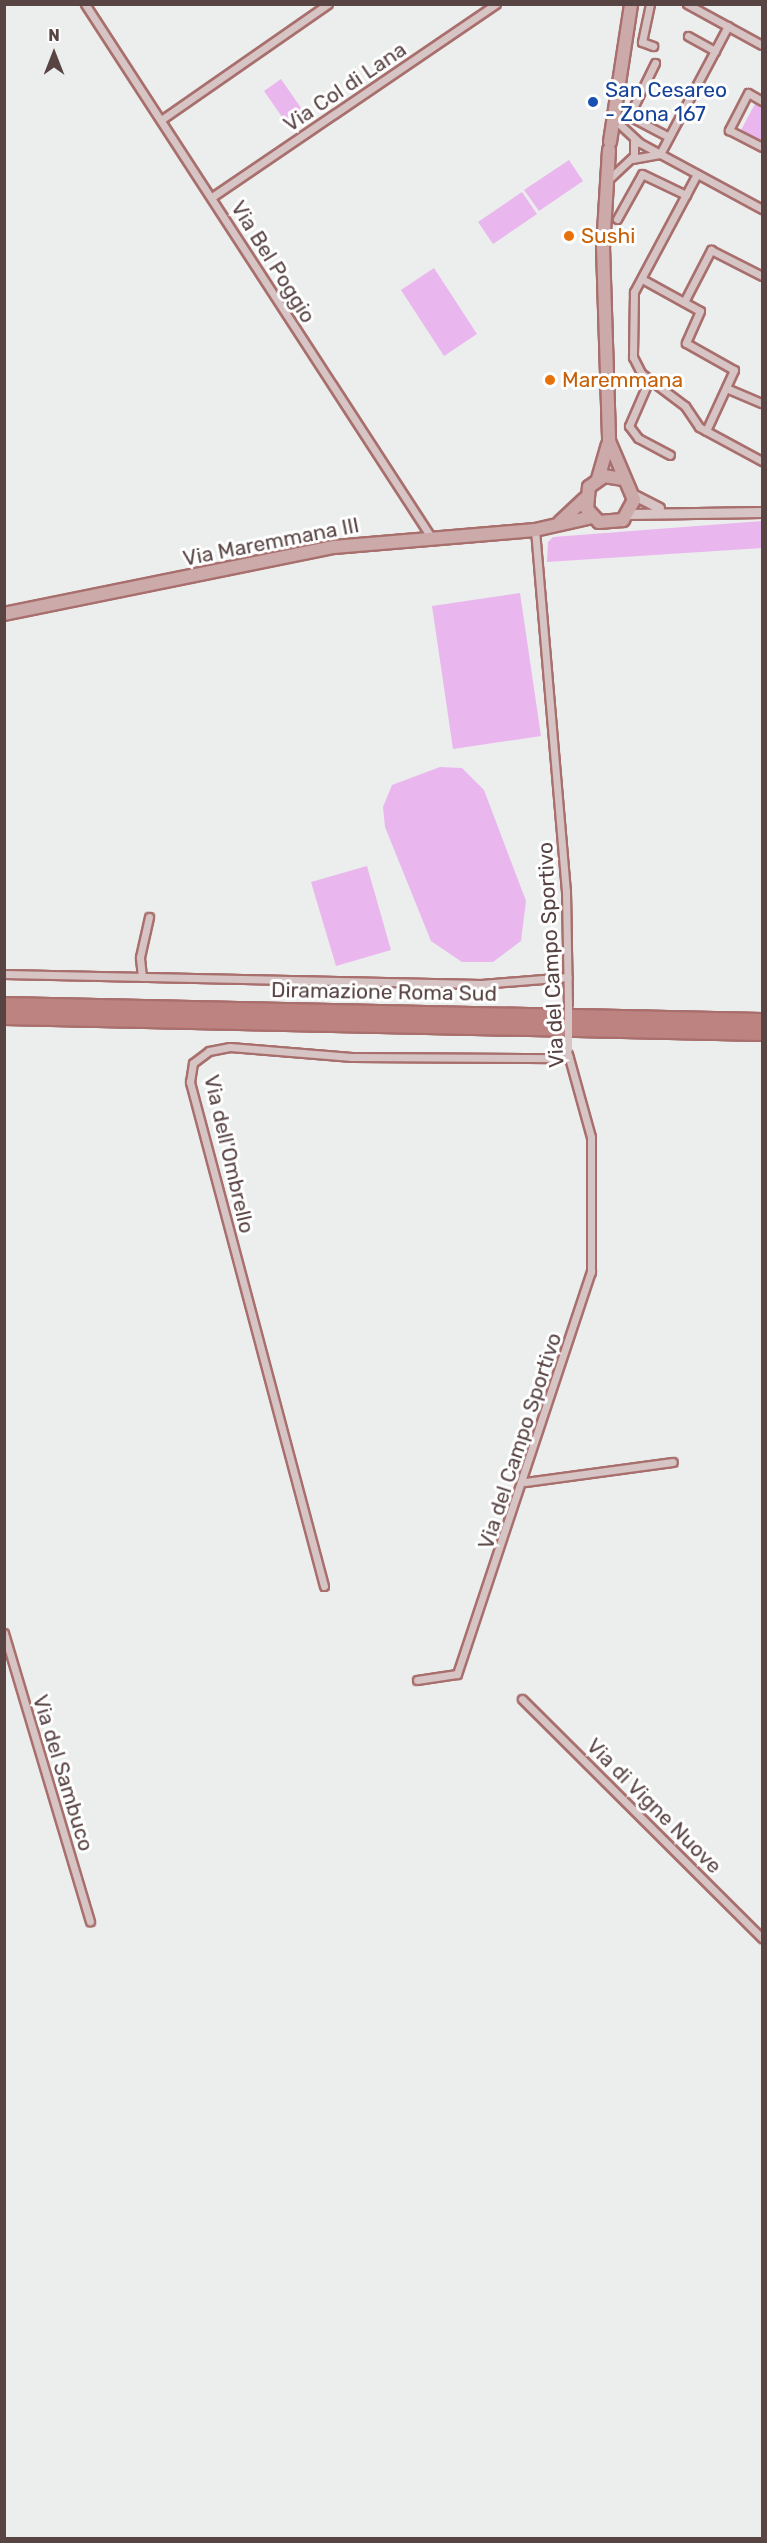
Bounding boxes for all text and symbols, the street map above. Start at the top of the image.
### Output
north arrow [24,24,84,84]
text: N [48,26,60,45]
street label: Via Col di Lana [279,37,411,137]
place label: San Cesareo - Zona 167 [605,77,727,127]
marker: San Cesareo - Zona 167 [586,95,600,109]
street label: Via Bel Poggio [225,196,321,328]
place label: Sushi [581,223,635,249]
marker: Sushi [562,229,576,243]
place label: Maremmana [562,367,683,393]
marker: Maremmana [543,373,557,387]
street label: Via Maremmana III [181,513,361,571]
street label: Via del Campo Sportivo [532,841,570,1069]
street label: Diramazione Roma Sud [271,977,497,1007]
street label: Via dell'Ombrello [199,1072,259,1236]
street label: Via del Campo Sportivo [473,1330,567,1552]
street label: Via del Sambuco [27,1692,99,1854]
street label: Via di Vigne Nuove [581,1733,727,1879]

